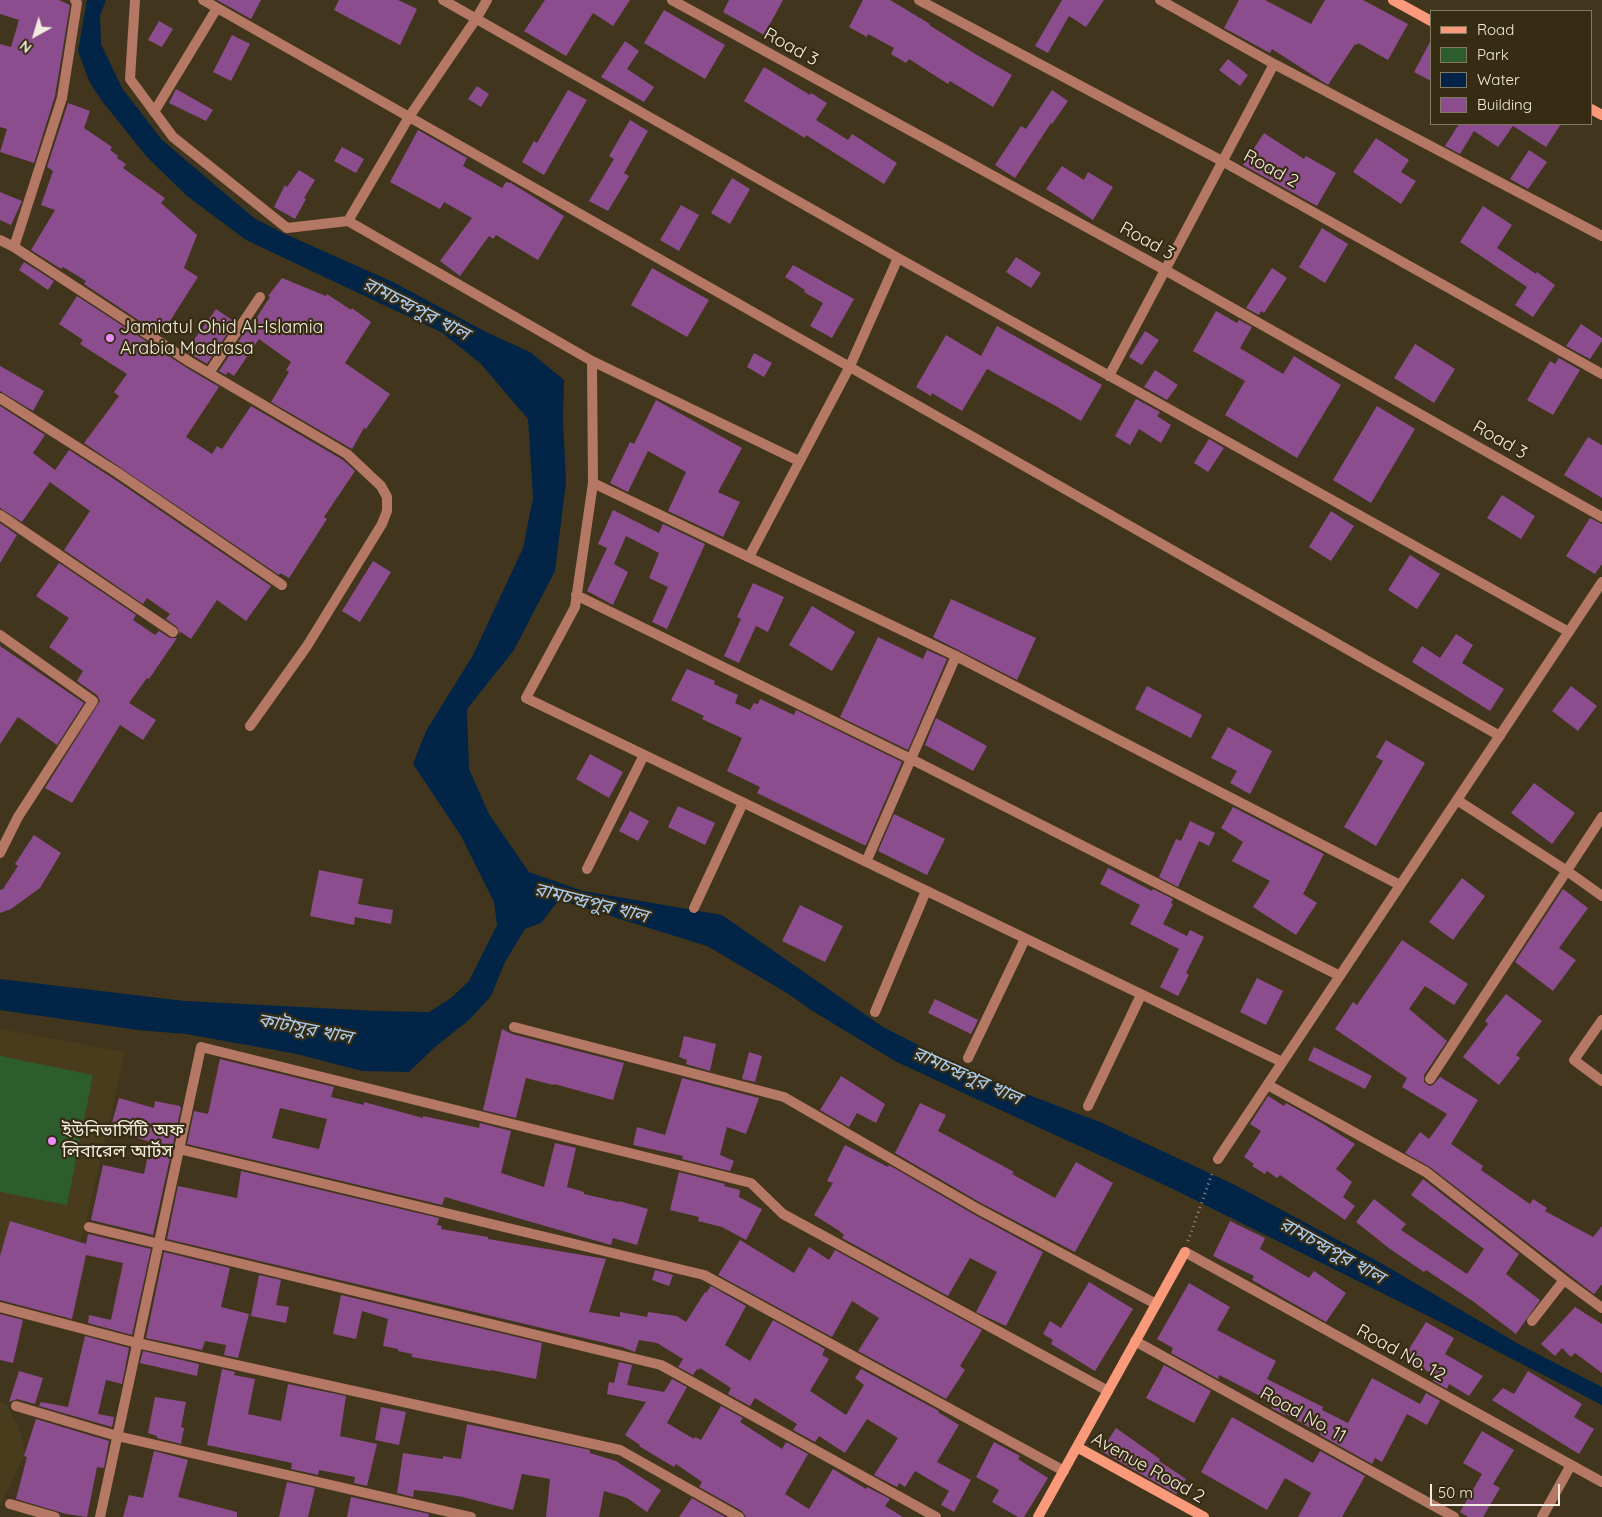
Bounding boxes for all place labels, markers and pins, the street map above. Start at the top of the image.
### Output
place label: Jamiatul Ohid Al-Islamia Arabia Madrasa [120,317,323,359]
marker: Jamiatul Ohid Al-Islamia Arabia Madrasa [104,332,116,344]
place label: ইউনিভার্সিটি অফ লিবারেল আর্টস [62,1120,184,1162]
marker: ইউনিভার্সিটি অফ লিবারেল আর্টস [46,1135,58,1147]

